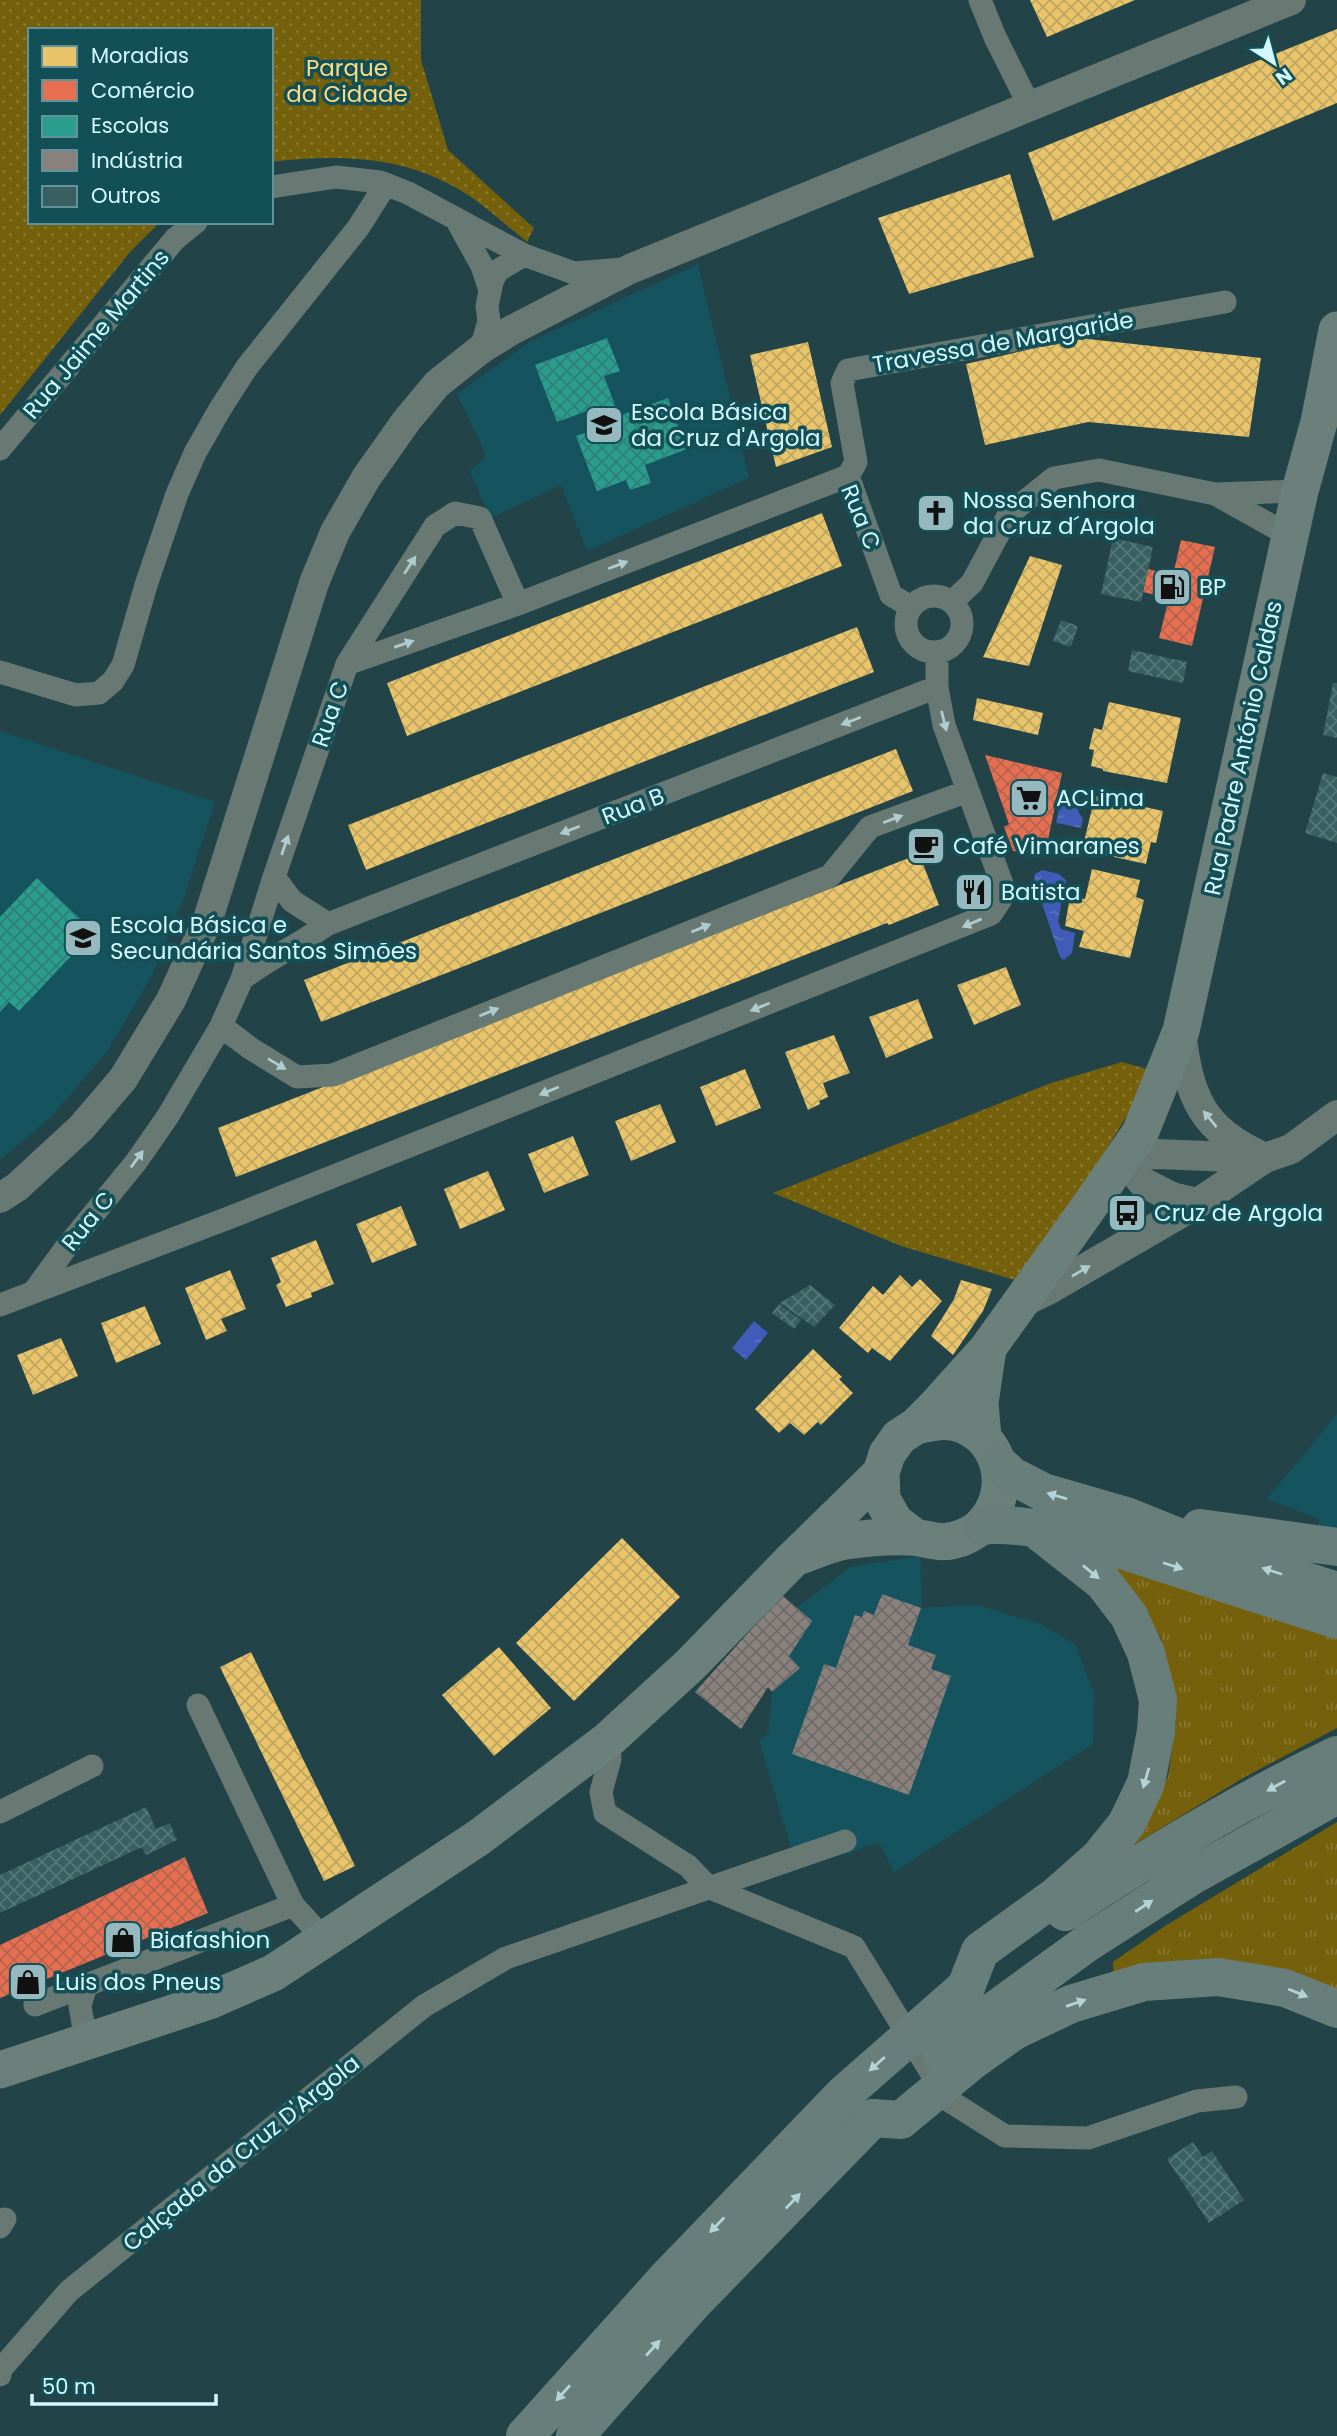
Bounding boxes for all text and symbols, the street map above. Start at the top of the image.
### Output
legend [28,28,273,224]
north arrow [1239,28,1309,98]
text: Moradias [91,41,189,70]
park label: Parque da Cidade [286,52,408,110]
text: N [1270,61,1297,91]
text: Comércio [91,76,195,105]
text: Escolas [91,111,169,140]
text: Indústria [91,146,183,175]
text: Outros [91,181,161,210]
street label: Rua Jaime Martins [15,242,177,426]
street label: Travessa de Margaride [870,303,1136,381]
place label: Escola Básica da Cruz d'Argola [631,396,821,454]
school or university icon: Escola Básica da Cruz d'Argola [583,404,625,446]
street label: Rua C [833,479,889,555]
place label: Nossa Senhora da Cruz d´Argola [963,484,1155,542]
church icon: Nossa Senhora da Cruz d´Argola [915,492,957,534]
one-way arrow [403,556,417,574]
one-way arrow [607,559,628,570]
fuel station icon: BP [1151,566,1193,608]
place label: BP [1199,571,1226,603]
street label: Rua Padre António Caldas [1196,598,1290,898]
one-way arrow [394,638,415,649]
street label: Rua C [304,677,356,751]
one-way arrow [939,710,950,732]
one-way arrow [840,715,861,726]
supermarket icon: ACLima [1008,777,1050,819]
street label: Rua B [597,780,669,832]
place label: ACLima [1056,782,1144,814]
one-way arrow [883,813,904,824]
one-way arrow [560,825,581,836]
cafe icon: Café Vimaranes [905,825,947,867]
place label: Café Vimaranes [953,830,1140,862]
one-way arrow [280,834,291,855]
restaurant icon: Batista [953,871,995,913]
place label: Batista [1001,876,1081,908]
place label: Escola Básica e Secundária Santos Simões [110,909,417,967]
school or university icon: Escola Básica e Secundária Santos Simões [62,917,104,959]
one-way arrow [961,918,982,929]
one-way arrow [690,923,711,934]
one-way arrow [750,1002,771,1013]
one-way arrow [479,1007,500,1018]
one-way arrow [268,1058,287,1071]
one-way arrow [538,1085,559,1096]
one-way arrow [1203,1111,1218,1129]
one-way arrow [130,1150,144,1168]
street label: Rua C [54,1184,122,1258]
bus stop icon: Cruz de Argola [1106,1192,1148,1234]
place label: Cruz de Argola [1154,1197,1323,1229]
one-way arrow [1072,1265,1091,1277]
one-way arrow [1046,1491,1067,1501]
one-way arrow [1163,1562,1184,1572]
one-way arrow [1081,1565,1099,1580]
one-way arrow [1261,1565,1282,1575]
one-way arrow [1140,1768,1151,1790]
one-way arrow [1266,1780,1286,1792]
one-way arrow [1134,1900,1154,1913]
shop icon: Biafashion [102,1919,144,1961]
place label: Biafashion [150,1924,270,1956]
shop icon: Luis dos Pneus [7,1961,49,2003]
place label: Luis dos Pneus [55,1966,221,1998]
one-way arrow [1288,1988,1309,1999]
one-way arrow [1065,1997,1086,2008]
street label: Calçada da Cruz D'Argola [116,2047,366,2259]
one-way arrow [868,2056,886,2072]
one-way arrow [784,2192,801,2209]
one-way arrow [709,2217,726,2234]
one-way arrow [645,2340,660,2357]
scale bar [32,2362,215,2406]
text: 50 m [42,2372,96,2401]
one-way arrow [556,2384,572,2401]

